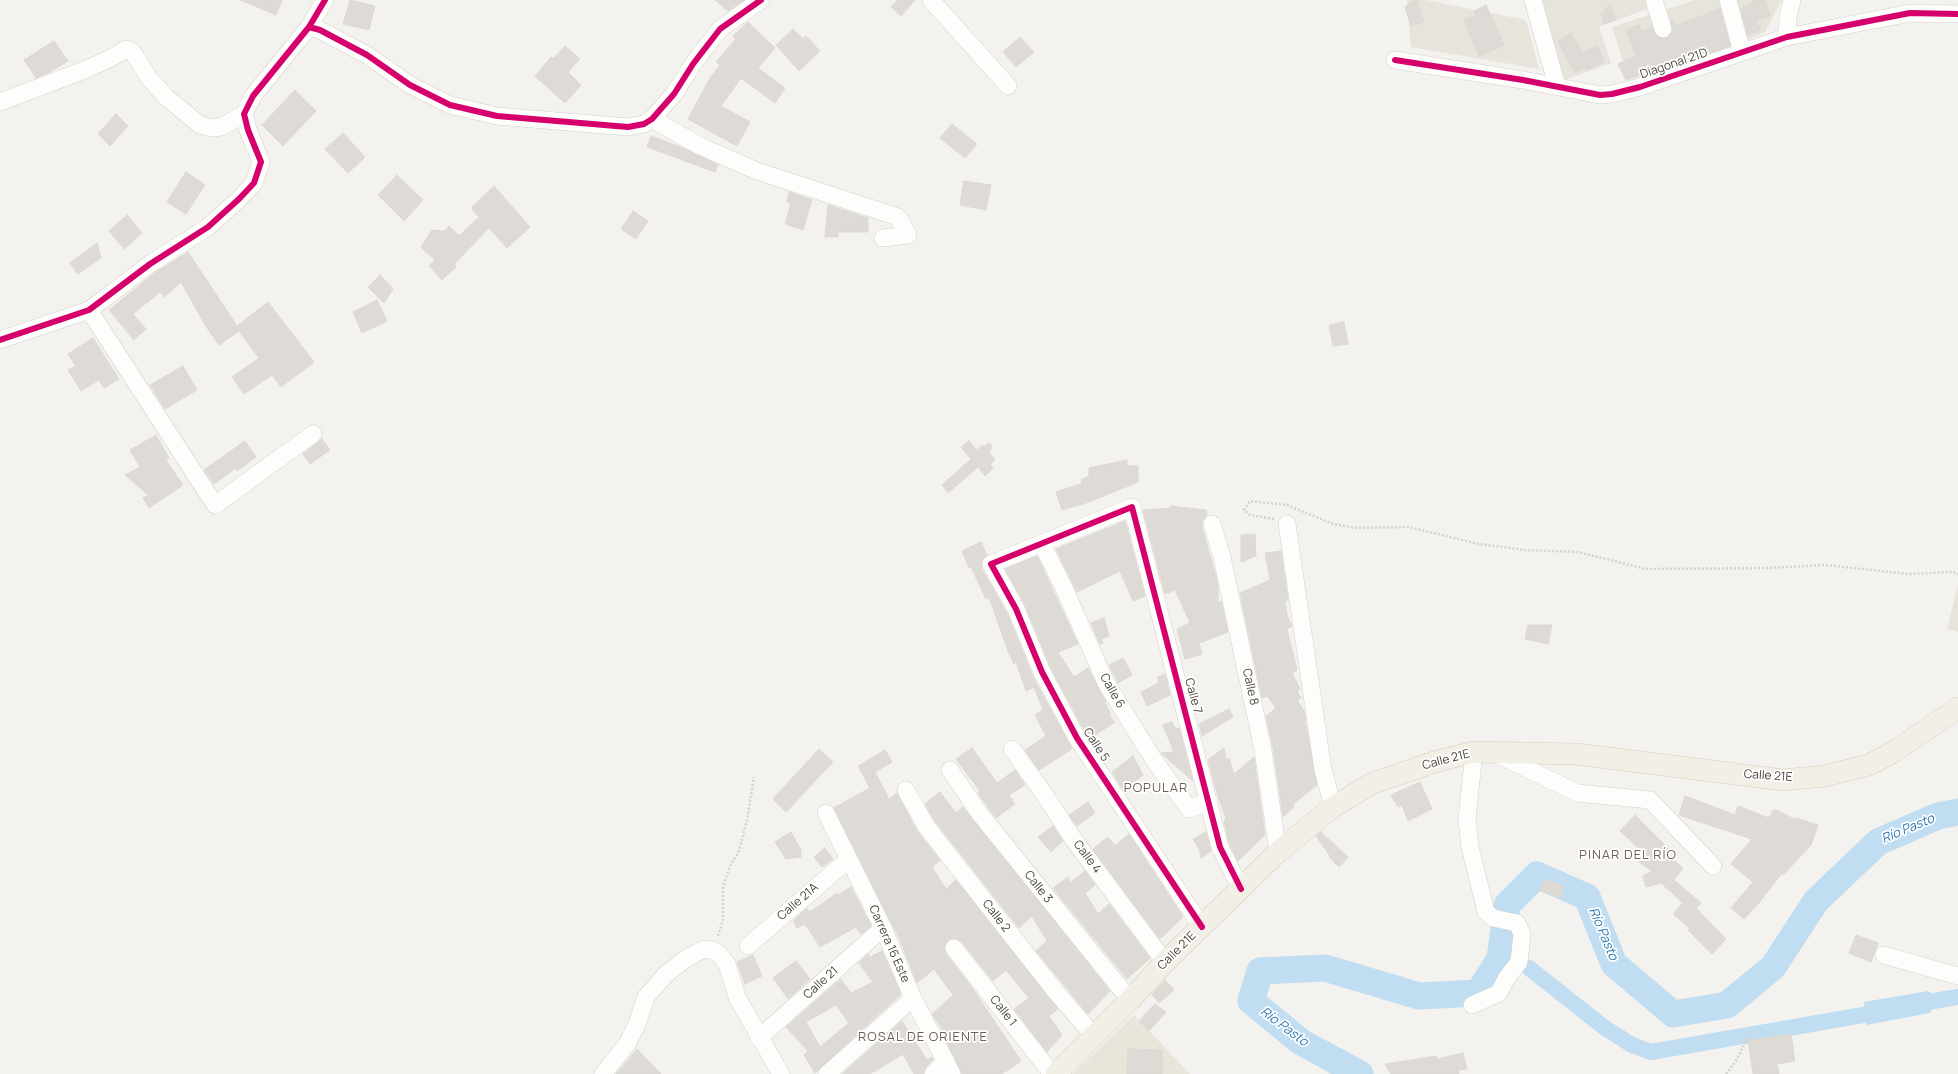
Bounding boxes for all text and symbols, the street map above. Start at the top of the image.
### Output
street label: Diagonal 21D [1638,46,1710,82]
street label: Calle 8 [1239,667,1261,707]
street label: Calle 6 [1096,671,1128,711]
street label: Calle 7 [1181,677,1205,715]
street label: Calle 5 [1080,725,1112,765]
street label: Calle 21E [1421,747,1471,773]
street label: Calle 21E [1743,767,1793,785]
district label: POPULAR [1124,780,1188,796]
water label: Río Pasto [1879,811,1937,847]
street label: Calle 4 [1070,838,1104,876]
district label: PINAR DEL RÍO [1579,847,1677,863]
street label: Calle 3 [1021,868,1055,906]
street label: Calle 21A [775,880,821,924]
street label: Calle 2 [979,897,1013,935]
street label: Carrera 16 Este [866,903,912,985]
water label: Río Pasto [1585,905,1621,963]
street label: Calle 21E [1155,929,1199,973]
street label: Calle 21 [801,964,841,1002]
street label: Calle 1 [987,993,1019,1029]
water label: Río Pasto [1257,1004,1311,1050]
district label: ROSAL DE ORIENTE [858,1029,988,1045]

